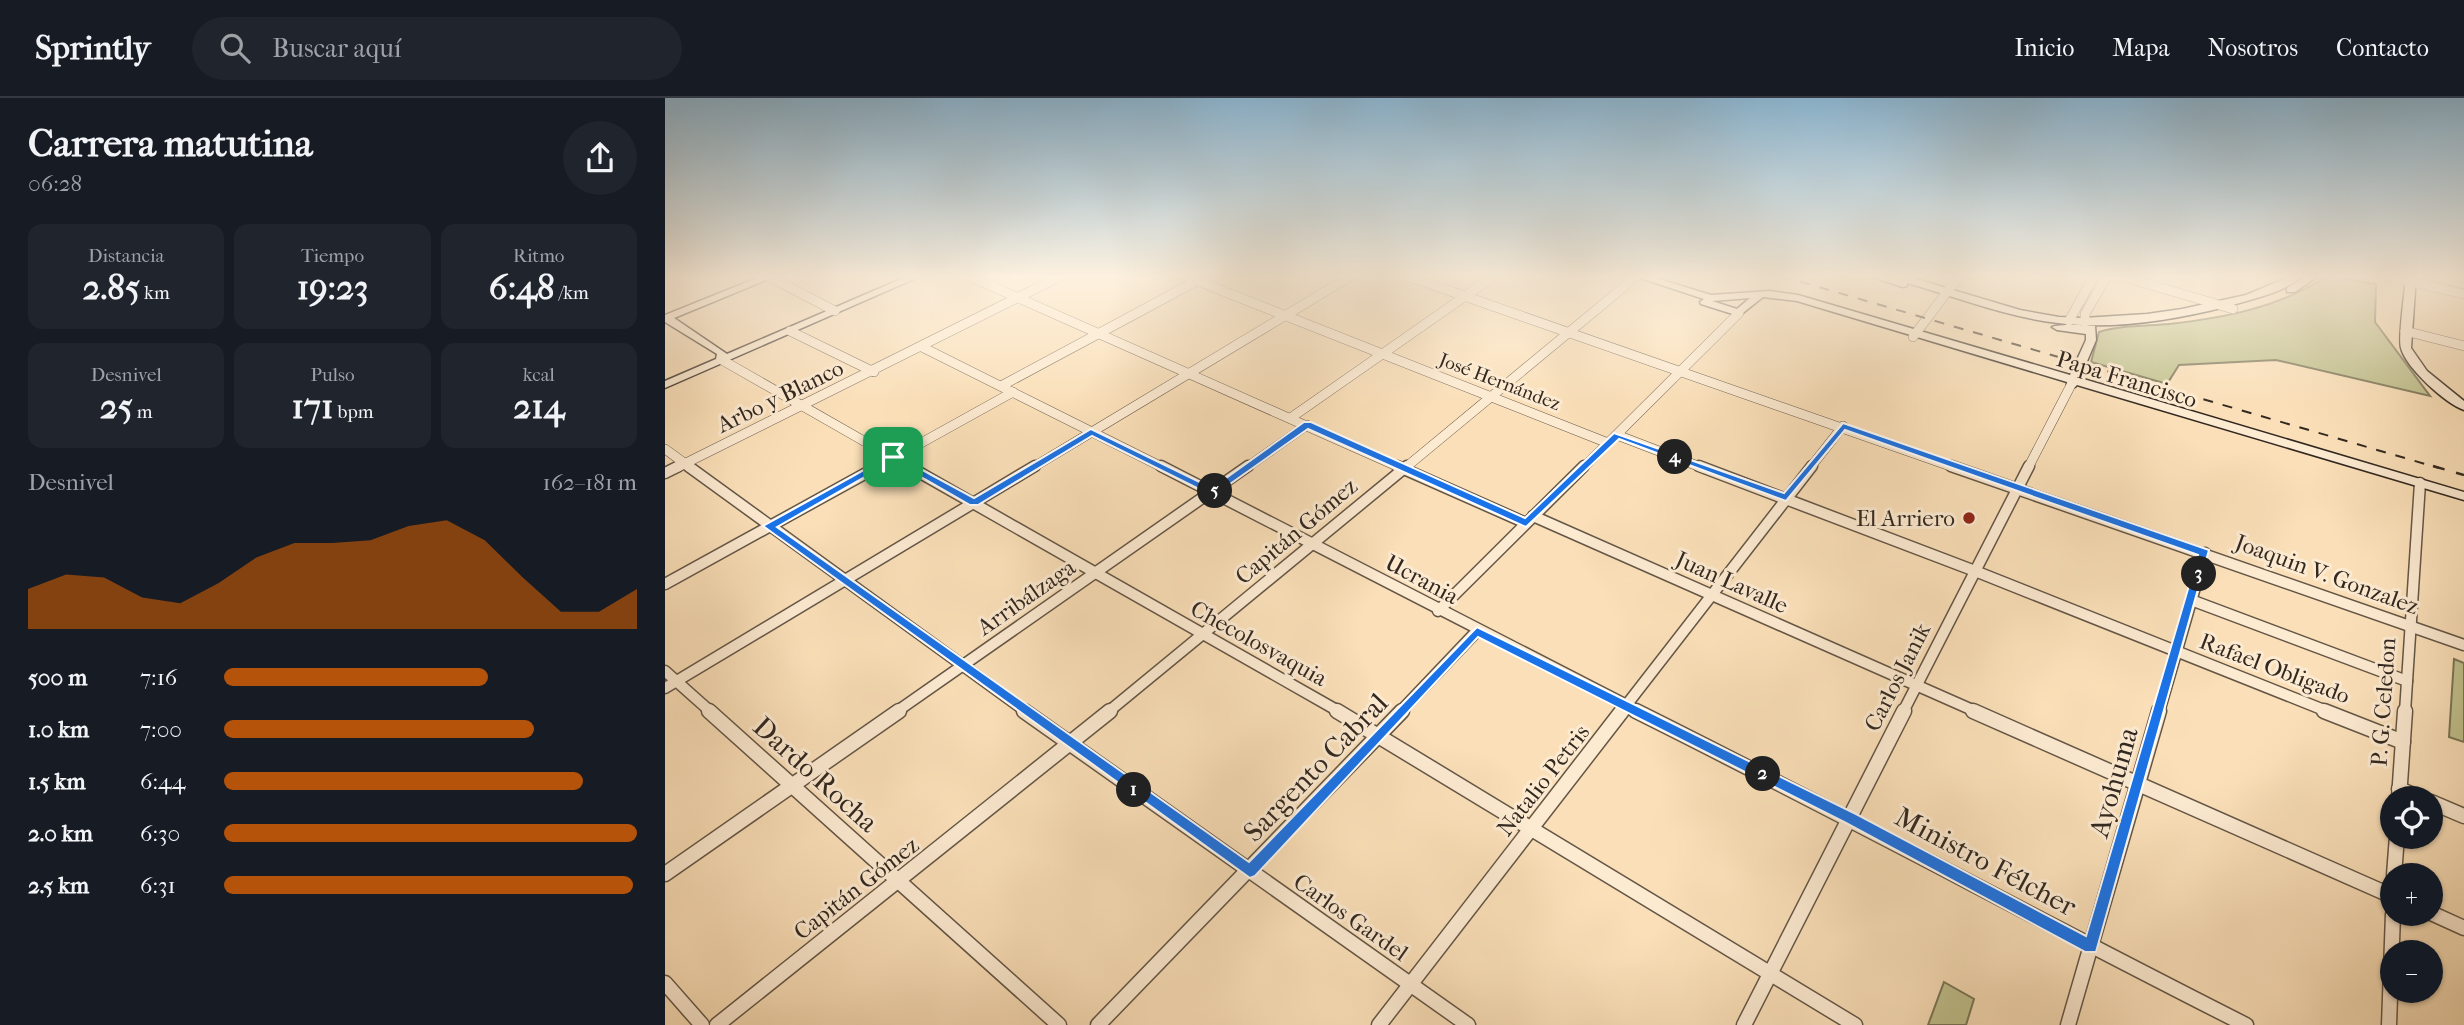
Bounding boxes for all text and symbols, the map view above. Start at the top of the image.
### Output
search box [192,17,682,80]
text: Sprintly [35,29,150,68]
icon: search [216,29,254,67]
text: Buscar aquí [272,33,402,64]
text: Inicio [2014,34,2074,62]
text: Mapa [2112,34,2170,62]
text: Nosotros [2208,34,2298,62]
text: Contacto [2336,34,2429,62]
text: Carrera matutina [28,121,312,166]
button: share [563,121,637,195]
text: 06:28 [28,170,82,197]
text: Distancia [88,245,164,267]
text: Tiempo [301,245,364,267]
text: Ritmo [513,245,565,267]
text: 2.85 [83,267,140,308]
text: 19:23 [297,267,368,308]
text: 6:48 [489,267,555,308]
text: km [140,282,170,304]
text: /km [555,282,589,304]
street label: Papa Francisco [2053,345,2200,414]
street label: José Hernández [1434,348,1563,415]
street label: Arbo y Blanco [712,354,848,439]
text: Desnivel [91,364,162,386]
text: Pulso [310,364,355,386]
text: kcal [523,364,555,386]
text: 25 [100,386,133,427]
text: 171 [292,386,333,427]
text: 214 [513,386,564,427]
text: m [133,401,153,423]
text: bpm [333,401,373,423]
pin [863,427,923,487]
icon: arrive [874,438,912,476]
pin: 4 [1657,440,1693,474]
text: 4 [1669,445,1680,467]
text: Desnivel [28,469,114,496]
text: 162–181 m [543,469,637,496]
street label: Capitán Gómez [1230,473,1363,590]
pin: 5 [1197,474,1233,508]
text: 5 [1210,479,1219,501]
place label: El Arriero [1856,505,1955,532]
marker: El Arriero [1961,510,1977,526]
street label: Joaquin V. Gonzalez [2230,528,2422,620]
street label: Juan Lavalle [1670,545,1792,619]
street label: Ucrania [1380,549,1463,610]
street label: Arribálzaga [971,553,1081,642]
pin: 3 [2181,556,2217,592]
text: 3 [2195,562,2202,584]
street label: Checolosvaquia [1186,595,1332,692]
street label: Carlos Janik [1859,618,1937,736]
street label: Rafael Obligado [2196,627,2354,710]
street label: P. G. Celedon [2366,636,2402,767]
text: 500 m [28,664,87,691]
text: 7:16 [140,664,177,691]
street label: Sargento Cabral [1236,686,1394,848]
street label: Dardo Rocha [747,710,886,840]
text: 1.0 km [28,716,89,743]
text: 7:00 [140,716,182,743]
street label: Natalio Petris [1491,719,1595,841]
street label: Ayohuma [2082,722,2145,842]
pin: 2 [1745,756,1781,792]
text: 2 [1758,762,1767,784]
text: 1.5 km [28,768,86,795]
text: 6:44 [140,768,185,795]
pin: 1 [1117,772,1151,808]
text: 1 [1130,778,1137,800]
map controls [2380,786,2443,1003]
button: locate [2380,786,2443,849]
street label: Ministro Félcher [1890,800,2082,923]
text: 2.0 km [28,820,93,847]
text: 6:30 [140,820,180,847]
street label: Capitán Gómez [789,831,924,945]
button: + [2380,863,2443,926]
street label: Carlos Gardel [1288,868,1414,967]
text: 2.5 km [28,872,89,899]
text: 6:31 [140,872,176,899]
button: − [2380,940,2443,1003]

